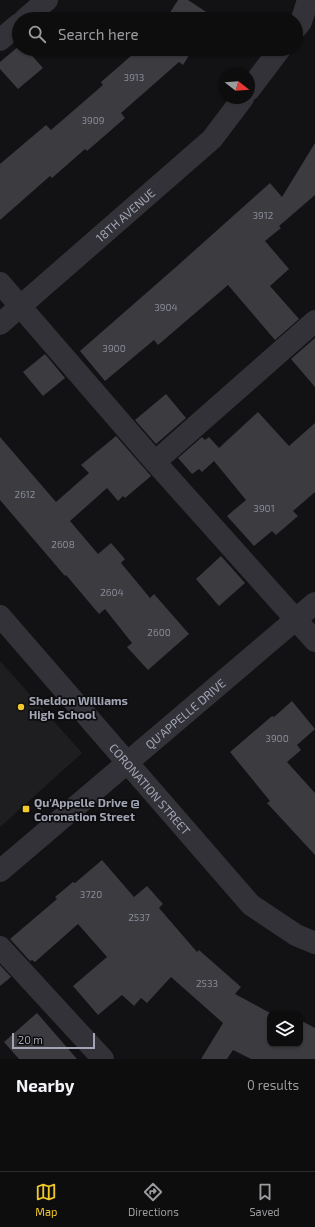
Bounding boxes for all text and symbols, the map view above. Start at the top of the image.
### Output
search box [12,12,303,56]
icon: search [26,23,48,45]
text: Search here [58,25,139,43]
north arrow [219,68,255,104]
house number: 3913 [124,71,144,83]
house number: 3909 [81,114,105,126]
street label: 18TH AVENUE [93,185,158,244]
house number: 3912 [253,209,274,221]
house number: 3904 [154,301,178,313]
house number: 3900 [102,342,126,354]
house number: 2612 [15,488,36,500]
house number: 3901 [253,502,275,514]
house number: 2608 [51,538,75,550]
house number: 2604 [100,586,124,598]
house number: 2600 [147,626,171,638]
street label: QU'APPELLE DRIVE [142,675,228,752]
place label: Sheldon Williams High School [29,693,128,721]
marker: Sheldon Williams High School [16,702,26,712]
house number: 3900 [265,732,289,744]
street label: CORONATION STREET [107,740,194,837]
place label: Qu'Appelle Drive @ Coronation Street [34,795,140,823]
marker: Qu'Appelle Drive @ Coronation Street [21,804,31,814]
house number: 3720 [80,888,102,900]
house number: 2537 [128,911,150,923]
house number: 2533 [196,977,218,989]
map controls [267,1011,303,1047]
button: layers [267,1011,303,1047]
scale bar [12,1031,95,1050]
text: 20 m [18,1033,43,1046]
text: Nearby [16,1075,74,1095]
text: 0 results [247,1077,299,1093]
tab: Map [35,1181,57,1218]
tab: Directions [128,1181,179,1218]
tab: Saved [249,1181,280,1218]

